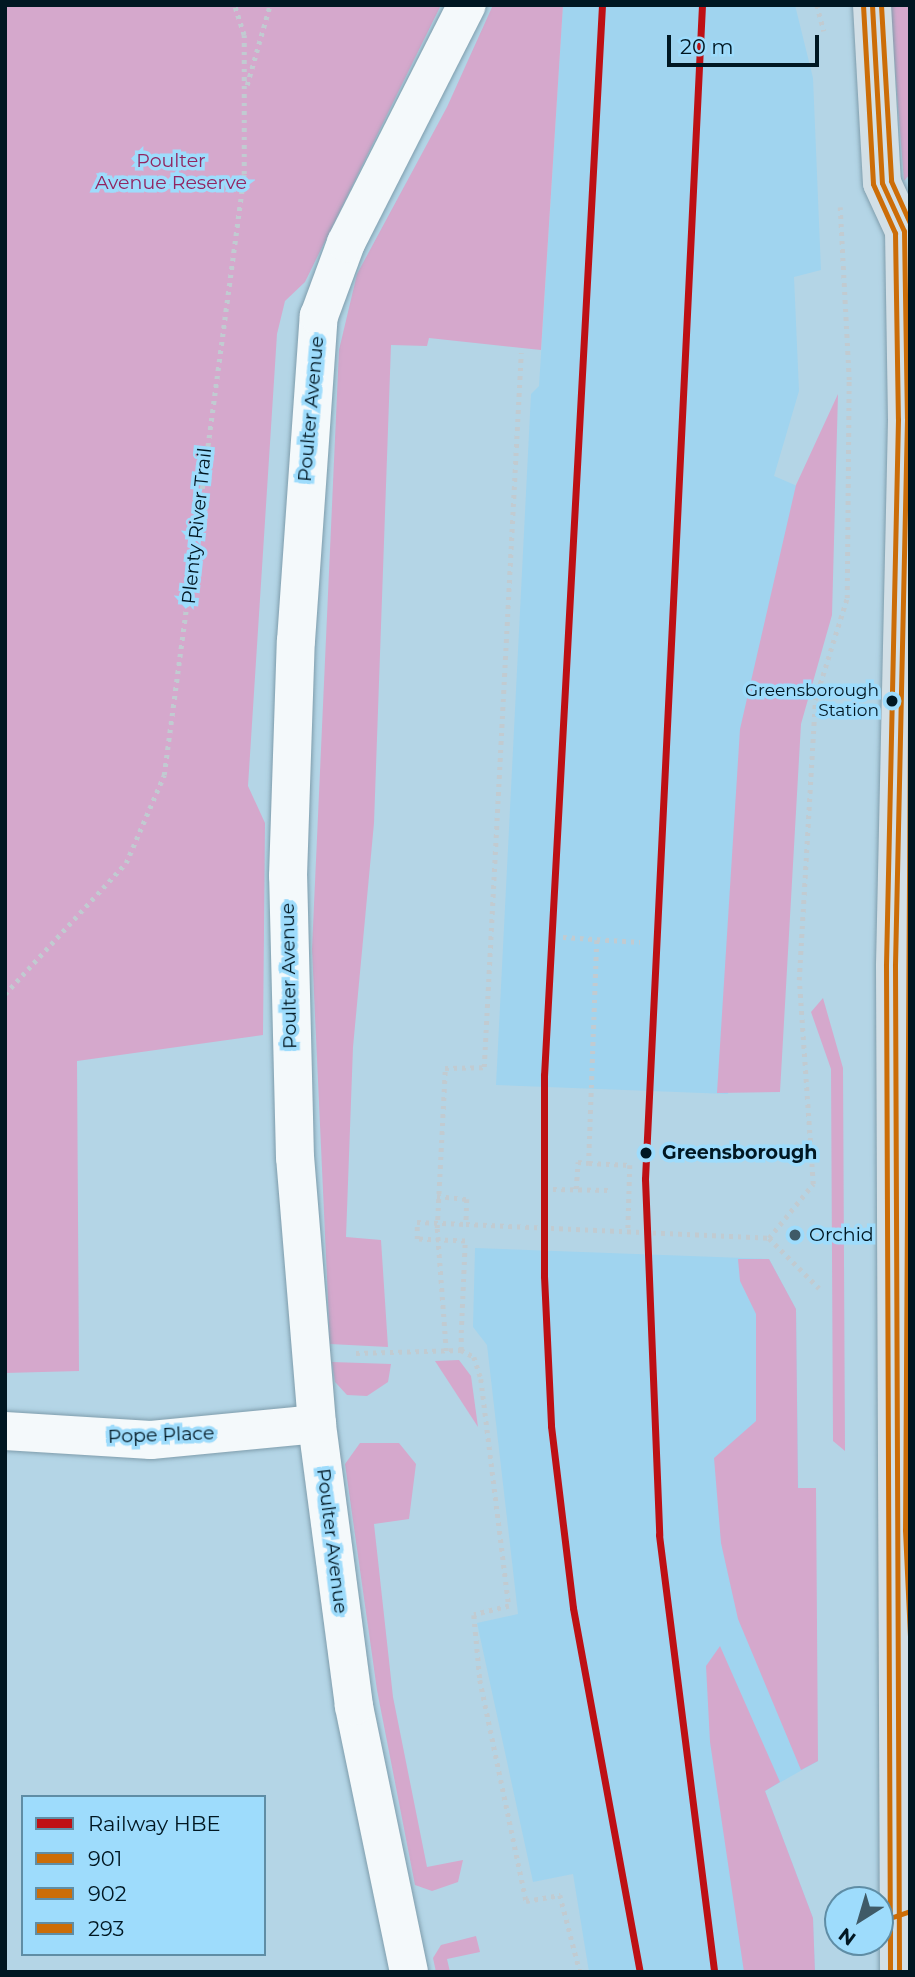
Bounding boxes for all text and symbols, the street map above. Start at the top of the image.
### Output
scale bar [670,21,822,65]
text: 20 m [680,34,734,59]
park label: Poulter Avenue Reserve [95,150,247,194]
street label: Poulter Avenue [293,335,329,483]
street label: Plenty River Trail [177,447,217,605]
place label: Greensborough Station [745,681,879,721]
marker: Greensborough Station [885,694,899,708]
street label: Poulter Avenue [276,903,302,1049]
place label: Greensborough [662,1142,817,1164]
marker: Greensborough [636,1143,656,1163]
place label: Orchid [809,1224,874,1246]
marker: Orchid [787,1227,803,1243]
street label: Pope Place [107,1422,215,1448]
street label: Poulter Avenue [312,1467,352,1615]
legend [21,1795,266,1956]
text: Railway HBE [88,1811,221,1836]
text: 901 [88,1846,122,1871]
text: 902 [88,1881,127,1906]
north arrow [824,1886,894,1956]
text: 293 [88,1916,124,1941]
text: N [834,1923,860,1950]

